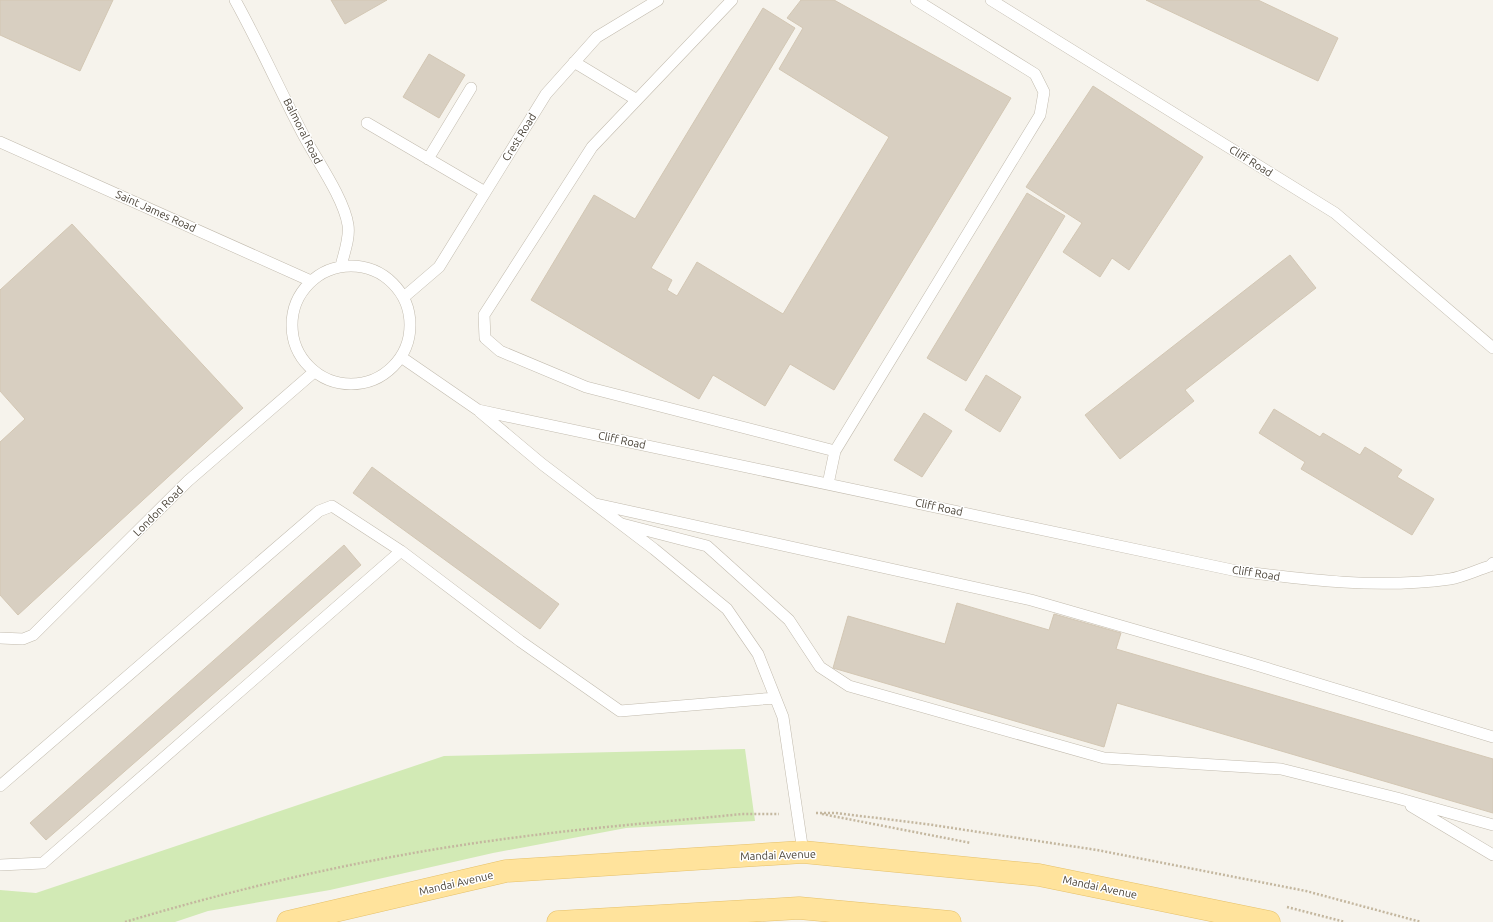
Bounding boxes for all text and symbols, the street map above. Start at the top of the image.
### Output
street label: Balmoral Road [281,96,325,166]
street label: Crest Road [500,111,538,163]
street label: Cliff Road [1227,143,1275,179]
street label: Saint James Road [114,188,198,234]
street label: Cliff Road [597,429,647,451]
street label: London Road [131,484,185,538]
street label: Cliff Road [914,496,964,518]
street label: Cliff Road [1231,563,1281,583]
street label: Mandai Avenue [740,848,816,862]
street label: Mandai Avenue [418,869,494,897]
street label: Mandai Avenue [1062,873,1138,901]

